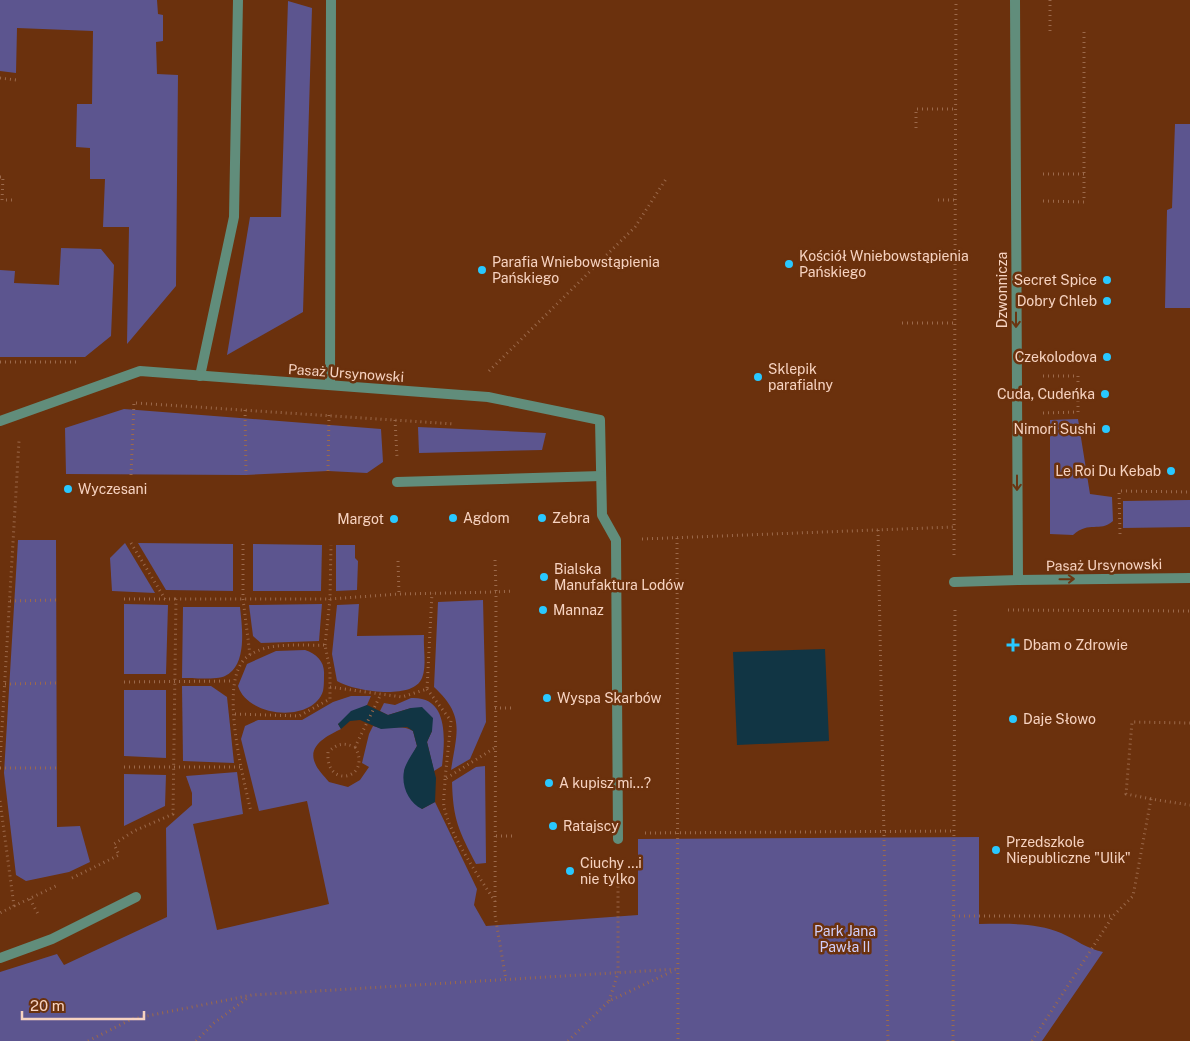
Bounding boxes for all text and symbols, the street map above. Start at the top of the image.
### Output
place label: Kościół Wniebowstąpienia Pańskiego [799,248,969,280]
street label: Dzwonnicza [994,252,1010,328]
place label: Parafia Wniebowstąpienia Pańskiego [492,254,660,286]
marker: Kościół Wniebowstąpienia Pańskiego [783,258,795,270]
marker: Parafia Wniebowstąpienia Pańskiego [476,264,488,276]
place label: Secret Spice [1014,272,1097,288]
marker: Secret Spice [1101,274,1113,286]
place label: Dobry Chleb [1017,293,1097,309]
marker: Dobry Chleb [1101,295,1113,307]
one-way arrow [1011,312,1021,328]
place label: Czekolodova [1015,349,1097,365]
marker: Czekolodova [1101,351,1113,363]
street label: Pasaż Ursynowski [287,361,405,385]
place label: Sklepik parafialny [768,361,833,393]
marker: Sklepik parafialny [752,371,764,383]
place label: Cuda, Cudeńka [997,386,1095,402]
marker: Cuda, Cudeńka [1099,388,1111,400]
place label: Nimori Sushi [1013,421,1096,437]
marker: Nimori Sushi [1100,423,1112,435]
place label: Le Roi Du Kebab [1055,463,1161,479]
marker: Le Roi Du Kebab [1165,465,1177,477]
one-way arrow [1012,474,1022,490]
place label: Wyczesani [78,481,147,497]
marker: Wyczesani [62,483,74,495]
place label: Agdom [463,510,510,526]
place label: Zebra [552,510,590,526]
place label: Margot [337,511,384,527]
marker: Agdom [447,512,459,524]
marker: Zebra [536,512,548,524]
marker: Margot [388,513,400,525]
street label: Pasaż Ursynowski [1046,556,1162,574]
place label: Bialska Manufaktura Lodów [554,561,684,593]
marker: Bialska Manufaktura Lodów [538,571,550,583]
one-way arrow [1058,574,1074,584]
place label: Mannaz [553,602,604,618]
marker: Mannaz [537,604,549,616]
place label: Dbam o Zdrowie [1023,637,1128,653]
marker: Dbam o Zdrowie [1007,639,1019,651]
place label: Wyspa Skarbów [557,690,662,706]
marker: Wyspa Skarbów [541,692,553,704]
place label: Daje Słowo [1023,711,1096,727]
marker: Daje Słowo [1007,713,1019,725]
place label: A kupisz mi...? [559,775,651,791]
marker: A kupisz mi...? [543,777,555,789]
place label: Ratajscy [563,818,619,834]
marker: Ratajscy [547,820,559,832]
place label: Przedszkole Niepubliczne "Ulik" [1006,834,1131,866]
marker: Przedszkole Niepubliczne "Ulik" [990,844,1002,856]
place label: Ciuchy ...i nie tylko [580,855,642,887]
marker: Ciuchy ...i nie tylko [564,865,576,877]
park label: Park Jana Pawła II [814,923,876,955]
scale bar [22,988,145,1020]
text: 20 m [30,997,65,1014]

